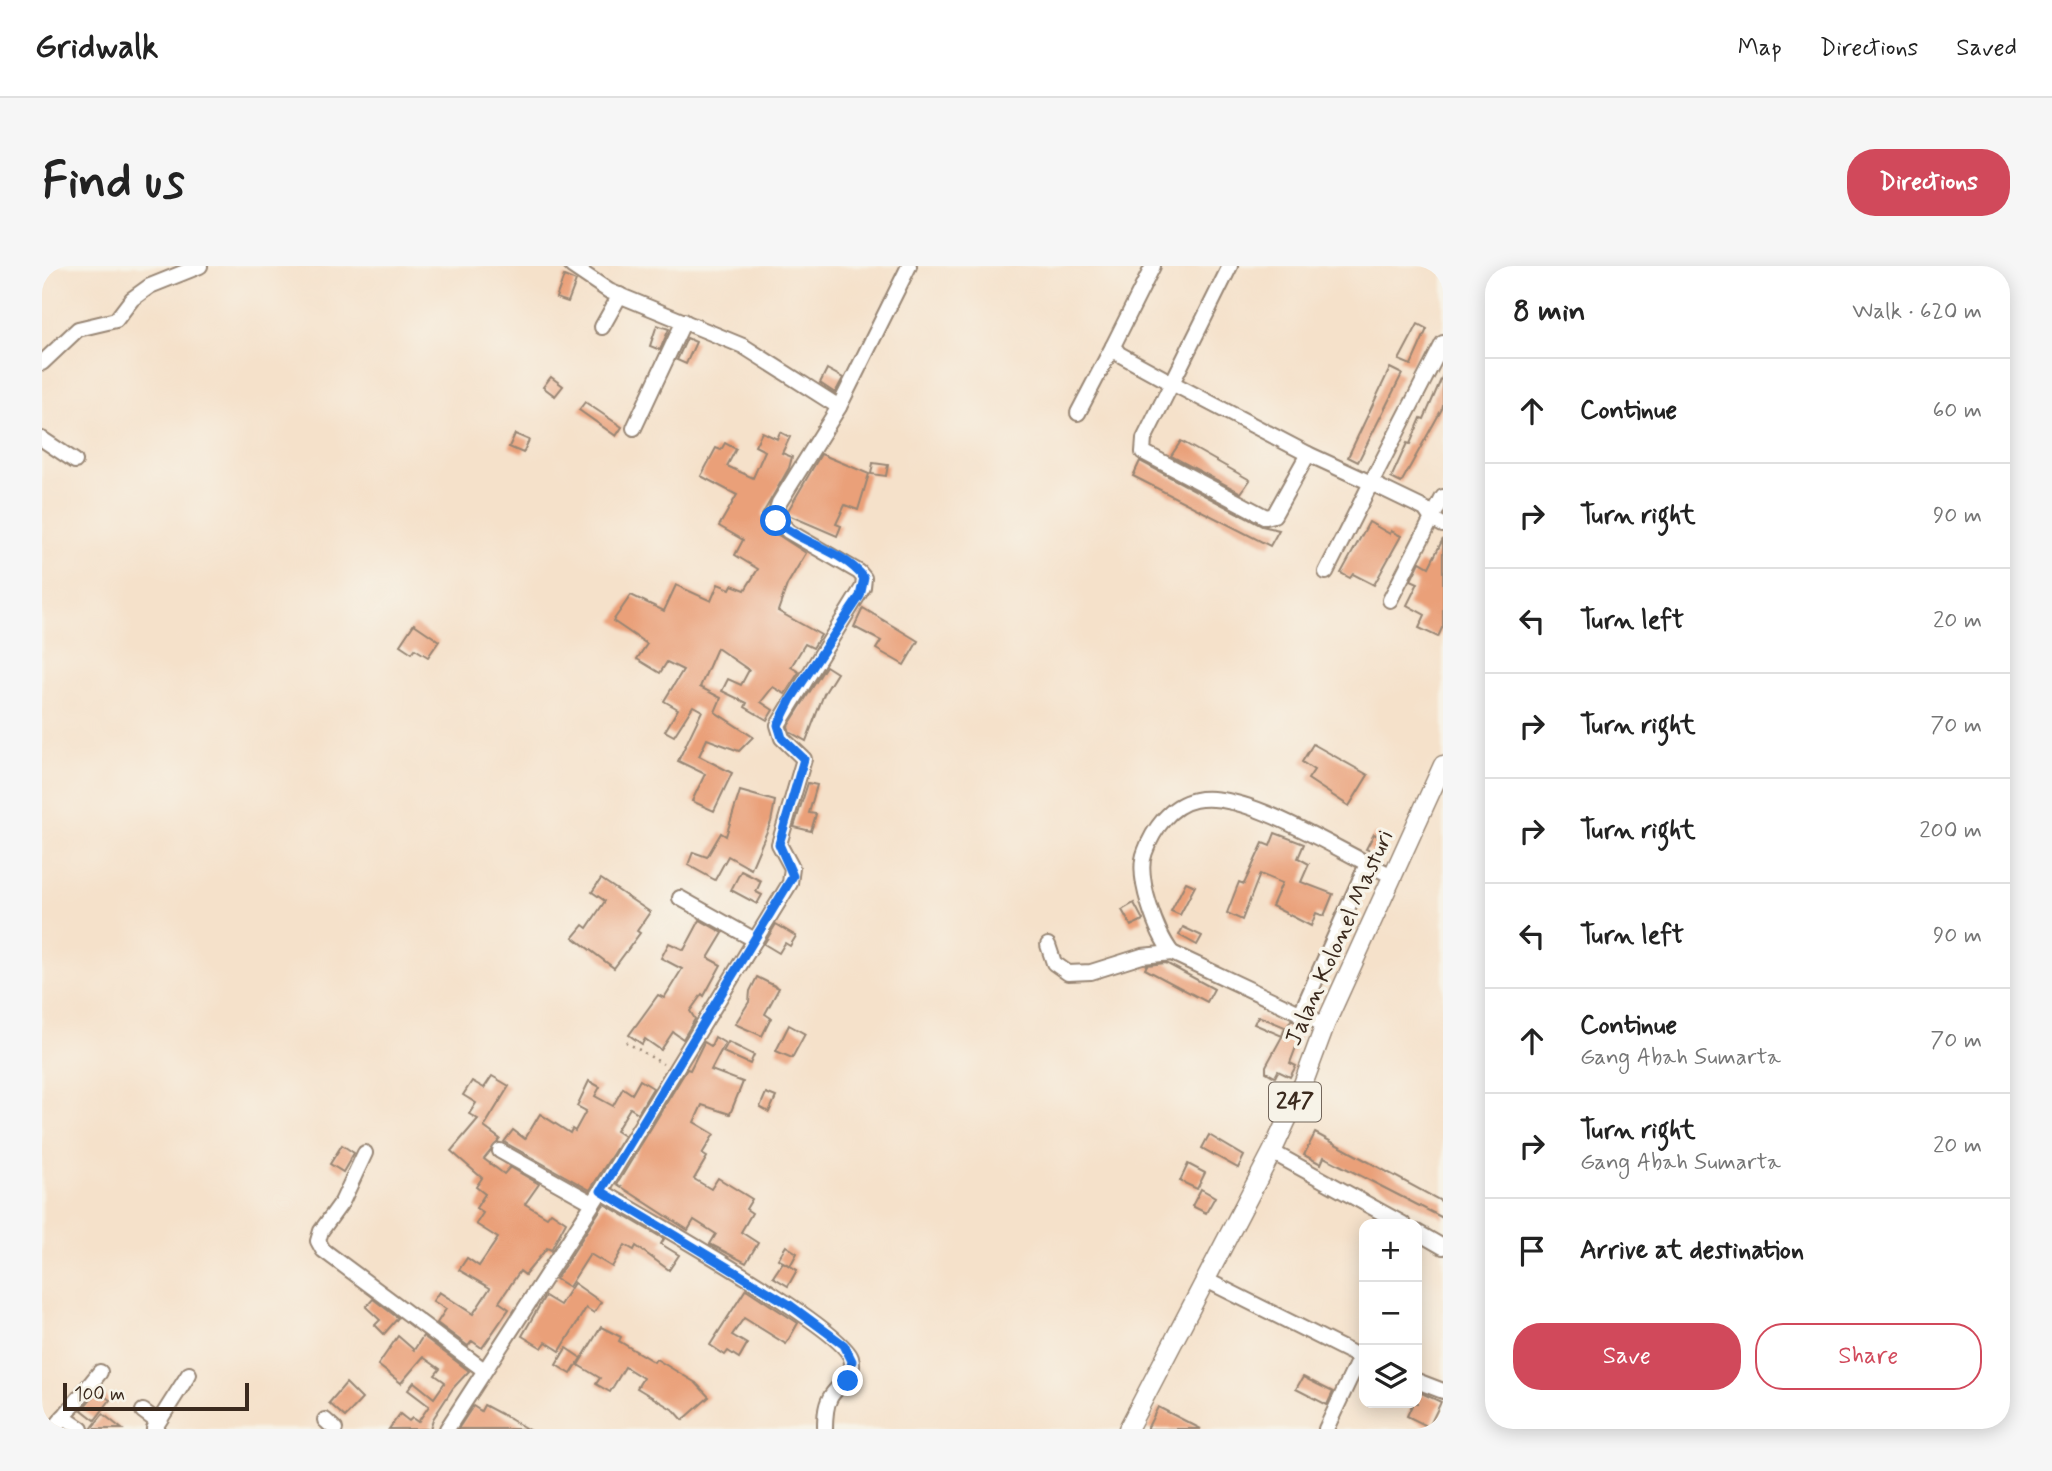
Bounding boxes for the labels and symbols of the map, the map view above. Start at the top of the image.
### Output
route start [760,505,791,536]
street label: Jalan Kolonel Masturi [1278,825,1402,1051]
road number: 247 [1269,1082,1321,1122]
route end [832,1365,863,1396]
scale bar [63,1380,248,1412]

